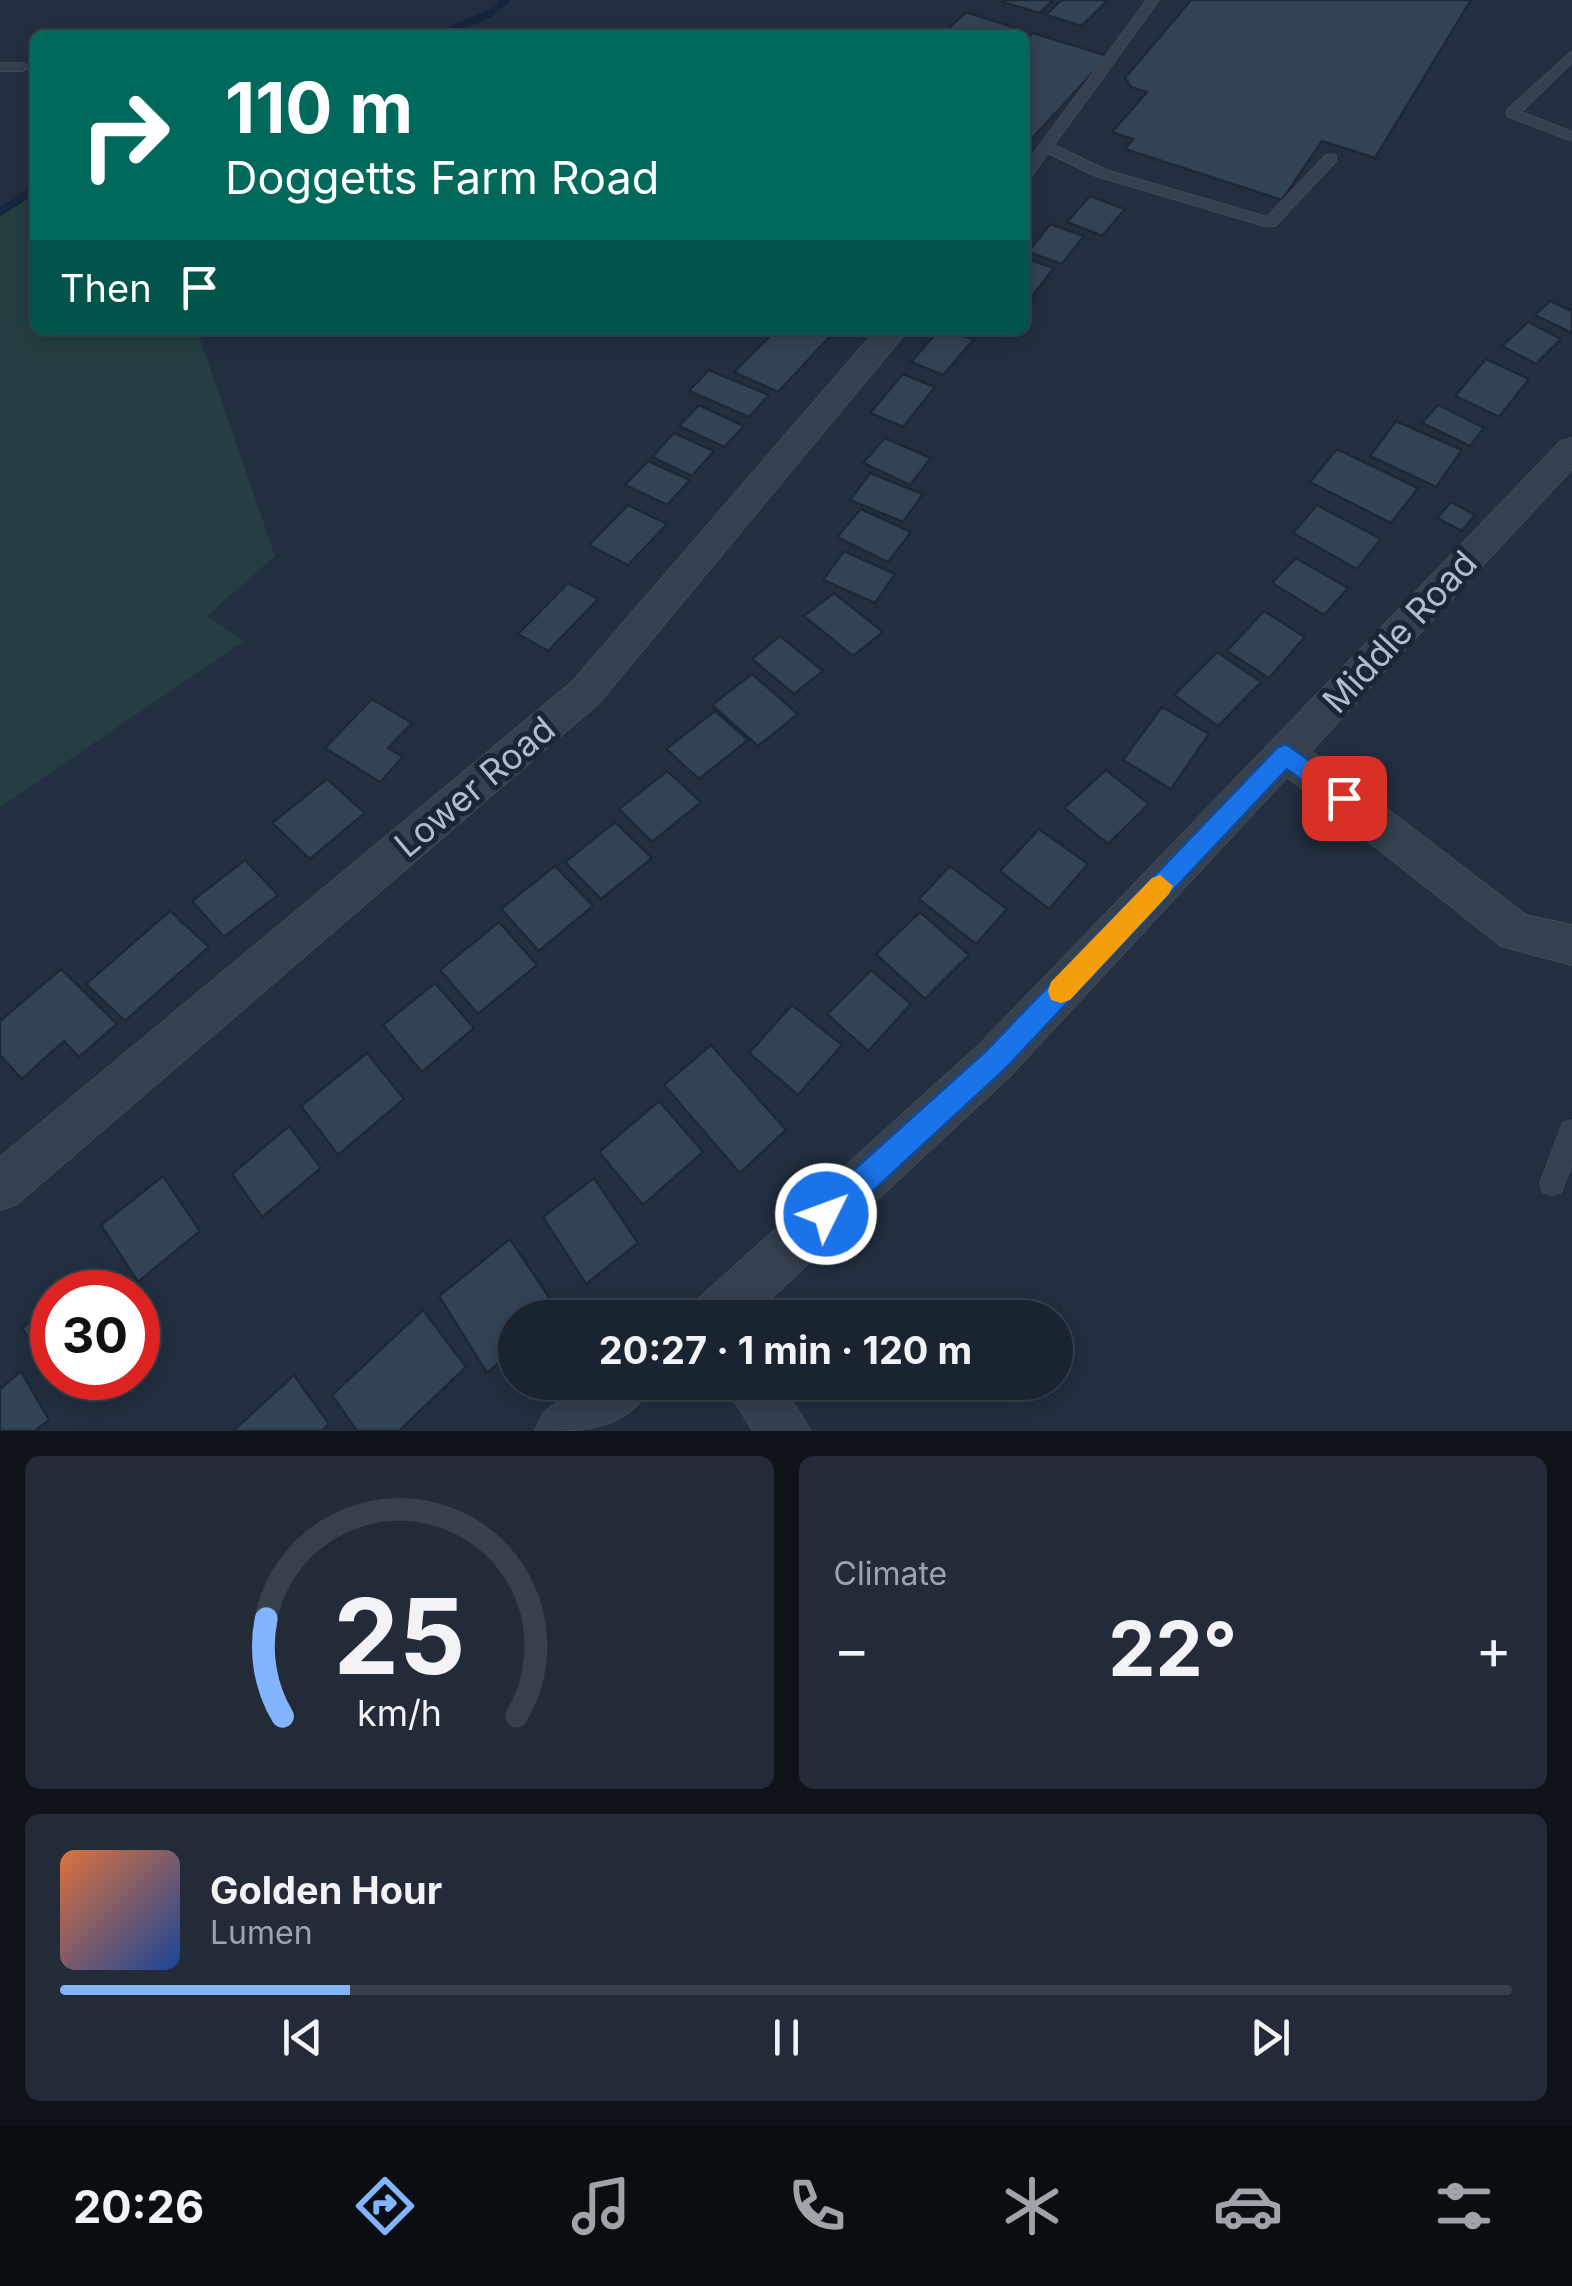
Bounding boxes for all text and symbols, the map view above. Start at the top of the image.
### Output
text: 110 m [225,65,413,150]
icon: right [60,70,190,200]
text: Doggetts Farm Road [225,150,659,205]
icon: arrive [172,260,227,315]
text: Then [60,265,152,311]
street label: Middle Road [1314,542,1485,721]
street label: Lower Road [386,707,563,865]
pin [1302,756,1387,841]
icon: arrive [1317,771,1372,826]
position arrow [774,1162,878,1266]
speed limit sign: 30 [30,1270,160,1400]
text: 20:27 · 1 min · 120 m [599,1327,972,1373]
text: Climate [834,1554,947,1593]
text: 25 [333,1573,465,1699]
text: 22° [1108,1603,1237,1694]
text: − [834,1616,870,1682]
text: + [1476,1616,1512,1682]
text: km/h [357,1691,442,1735]
text: Golden Hour [210,1867,442,1913]
text: Lumen [210,1913,313,1952]
icon: previous [275,2010,330,2065]
icon: pause [759,2010,814,2065]
icon: next [1243,2010,1298,2065]
icon: directions [350,2171,420,2241]
icon: music [566,2171,636,2241]
icon: phone [782,2171,852,2241]
icon: climate [997,2171,1067,2241]
icon: car [1213,2171,1283,2241]
icon: filters [1429,2171,1499,2241]
text: 20:26 [73,2179,204,2234]

